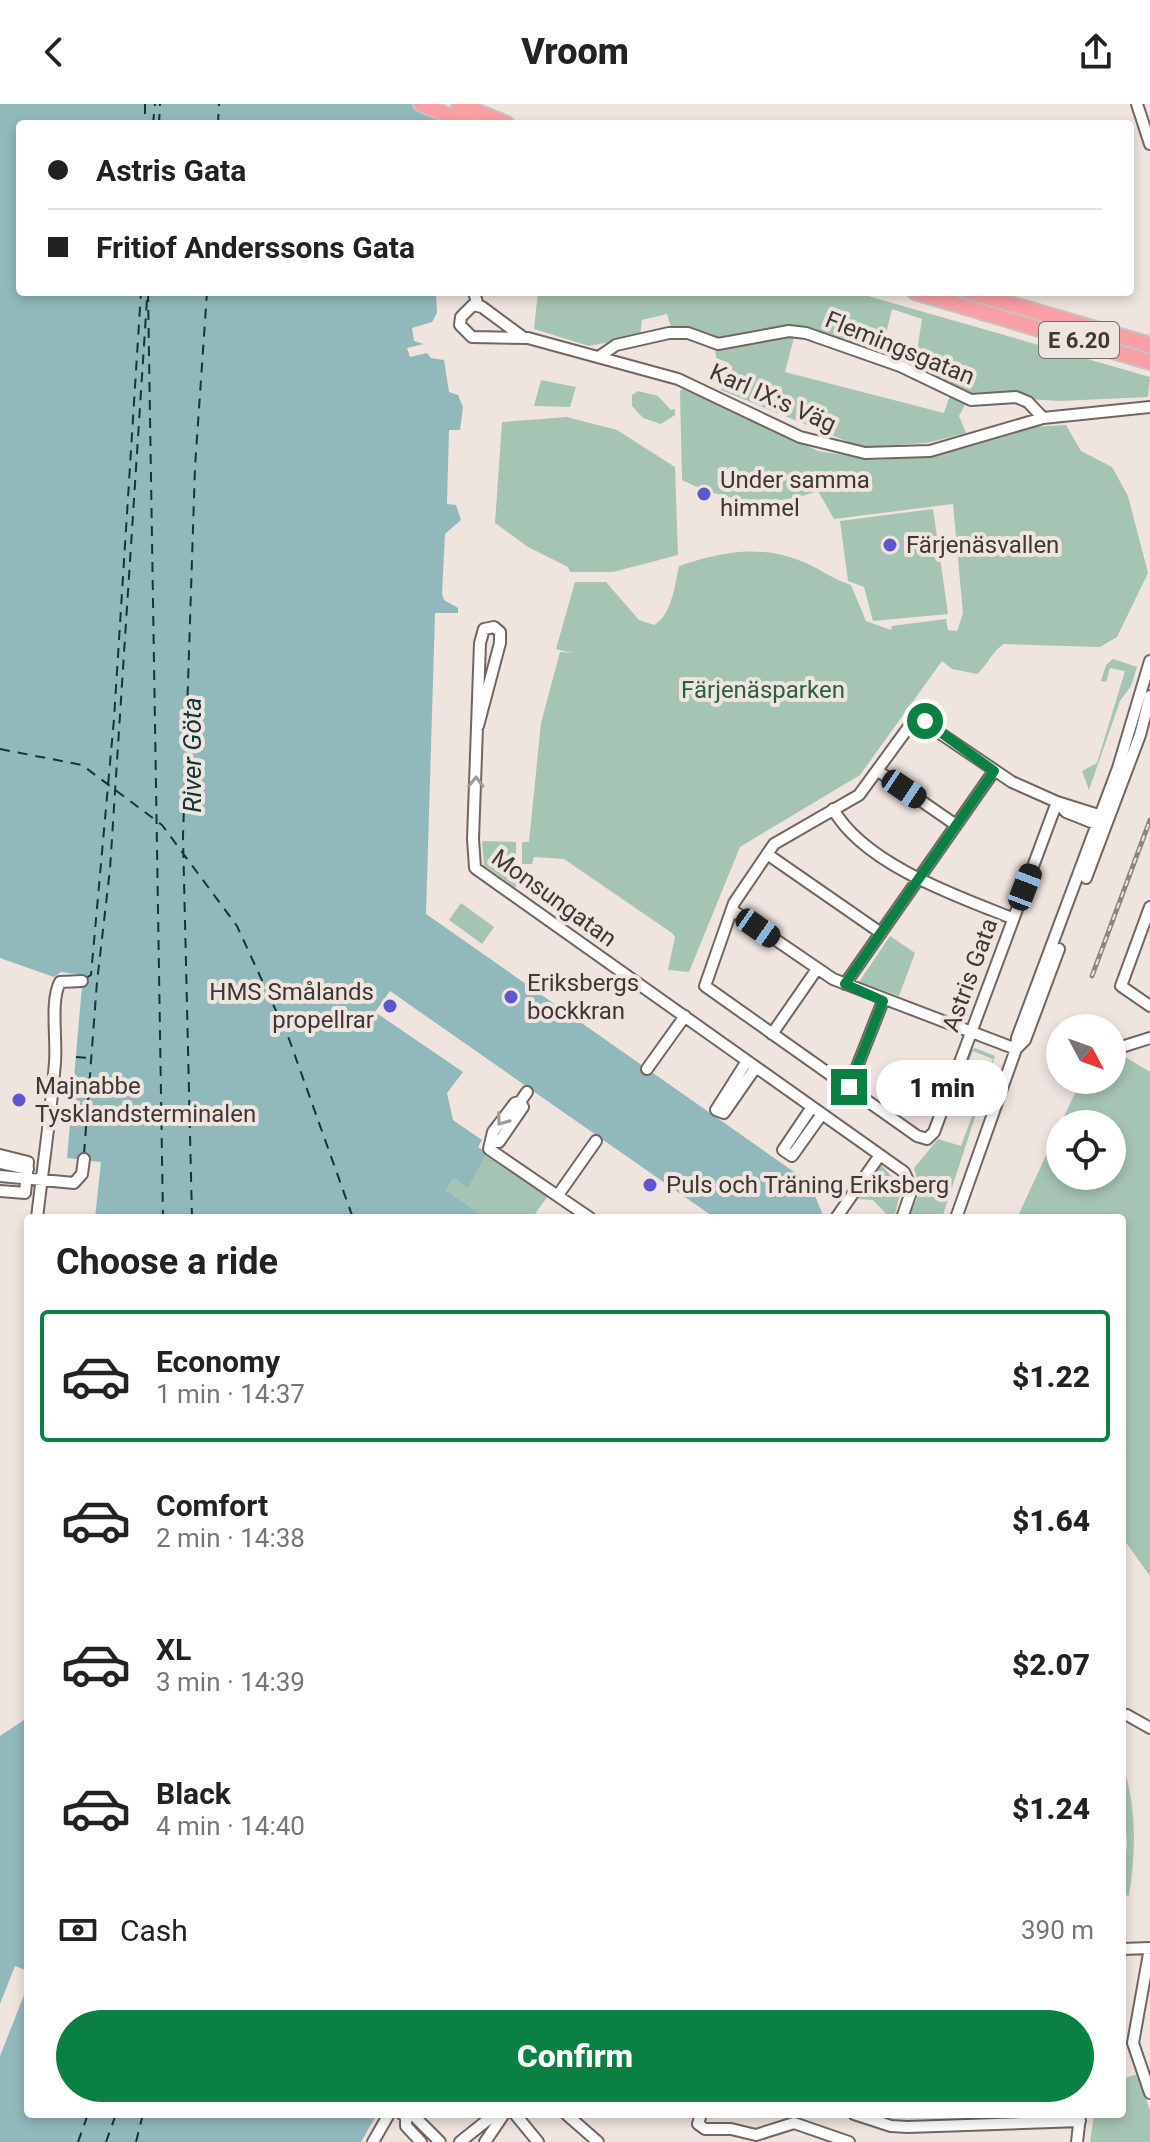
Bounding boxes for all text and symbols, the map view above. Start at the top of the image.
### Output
icon: back [32,30,76,74]
icon: share [1074,30,1118,74]
text: Vroom [521,31,629,73]
text: Astris Gata [96,153,246,188]
text: Fritiof Anderssons Gata [96,230,415,265]
street label: Flemingsgatan [821,305,979,391]
road number: E 6.20 [1039,322,1119,358]
street label: Karl IX:s Väg [706,358,840,438]
place label: Under samma himmel [720,466,870,522]
marker: Under samma himmel [695,485,713,503]
place label: Färjenäsvallen [906,531,1059,559]
marker: Färjenäsvallen [881,536,899,554]
park label: Färjenäsparken [681,676,845,704]
water label: River Göta [177,697,207,813]
route start [907,703,943,739]
car [877,766,931,812]
one-way arrow [467,775,484,788]
street label: Monsungatan [486,843,622,953]
car [1005,860,1045,914]
car [731,904,785,952]
street label: Astris Gata [937,915,1003,1035]
place label: Eriksbergs bockkran [527,969,639,1025]
place label: HMS Smålands propellrar [209,978,374,1034]
marker: Eriksbergs bockkran [502,988,520,1006]
marker: HMS Smålands propellrar [381,997,399,1015]
north arrow [1046,1014,1126,1094]
map controls [1046,1014,1126,1190]
callout: 1 min [877,1059,1009,1115]
route end [831,1069,867,1105]
place label: Majnabbe Tysklandsterminalen [35,1072,256,1128]
text: 1 min [909,1073,975,1103]
marker: Majnabbe Tysklandsterminalen [10,1091,28,1109]
button: locate [1046,1110,1126,1190]
one-way arrow [497,1111,512,1125]
place label: Puls och Träning Eriksberg [666,1171,949,1199]
marker: Puls och Träning Eriksberg [641,1176,659,1194]
text: Choose a ride [56,1241,278,1283]
icon: car [60,1340,132,1412]
text: Economy [156,1344,280,1379]
text: $1.22 [1012,1359,1090,1394]
text: 1 min · 14:37 [156,1379,305,1409]
icon: car [60,1484,132,1556]
text: Comfort [156,1488,268,1523]
text: $1.64 [1012,1503,1090,1538]
text: 2 min · 14:38 [156,1523,305,1553]
icon: car [60,1628,132,1700]
text: XL [156,1632,191,1667]
text: $2.07 [1012,1647,1090,1682]
text: 3 min · 14:39 [156,1667,305,1697]
icon: car [60,1772,132,1844]
text: Black [156,1776,231,1811]
text: $1.24 [1012,1791,1090,1826]
text: 4 min · 14:40 [156,1811,305,1841]
icon: cash [56,1908,100,1952]
text: Cash [120,1913,188,1948]
text: 390 m [1021,1915,1094,1945]
button: Confirm [56,2010,1094,2102]

